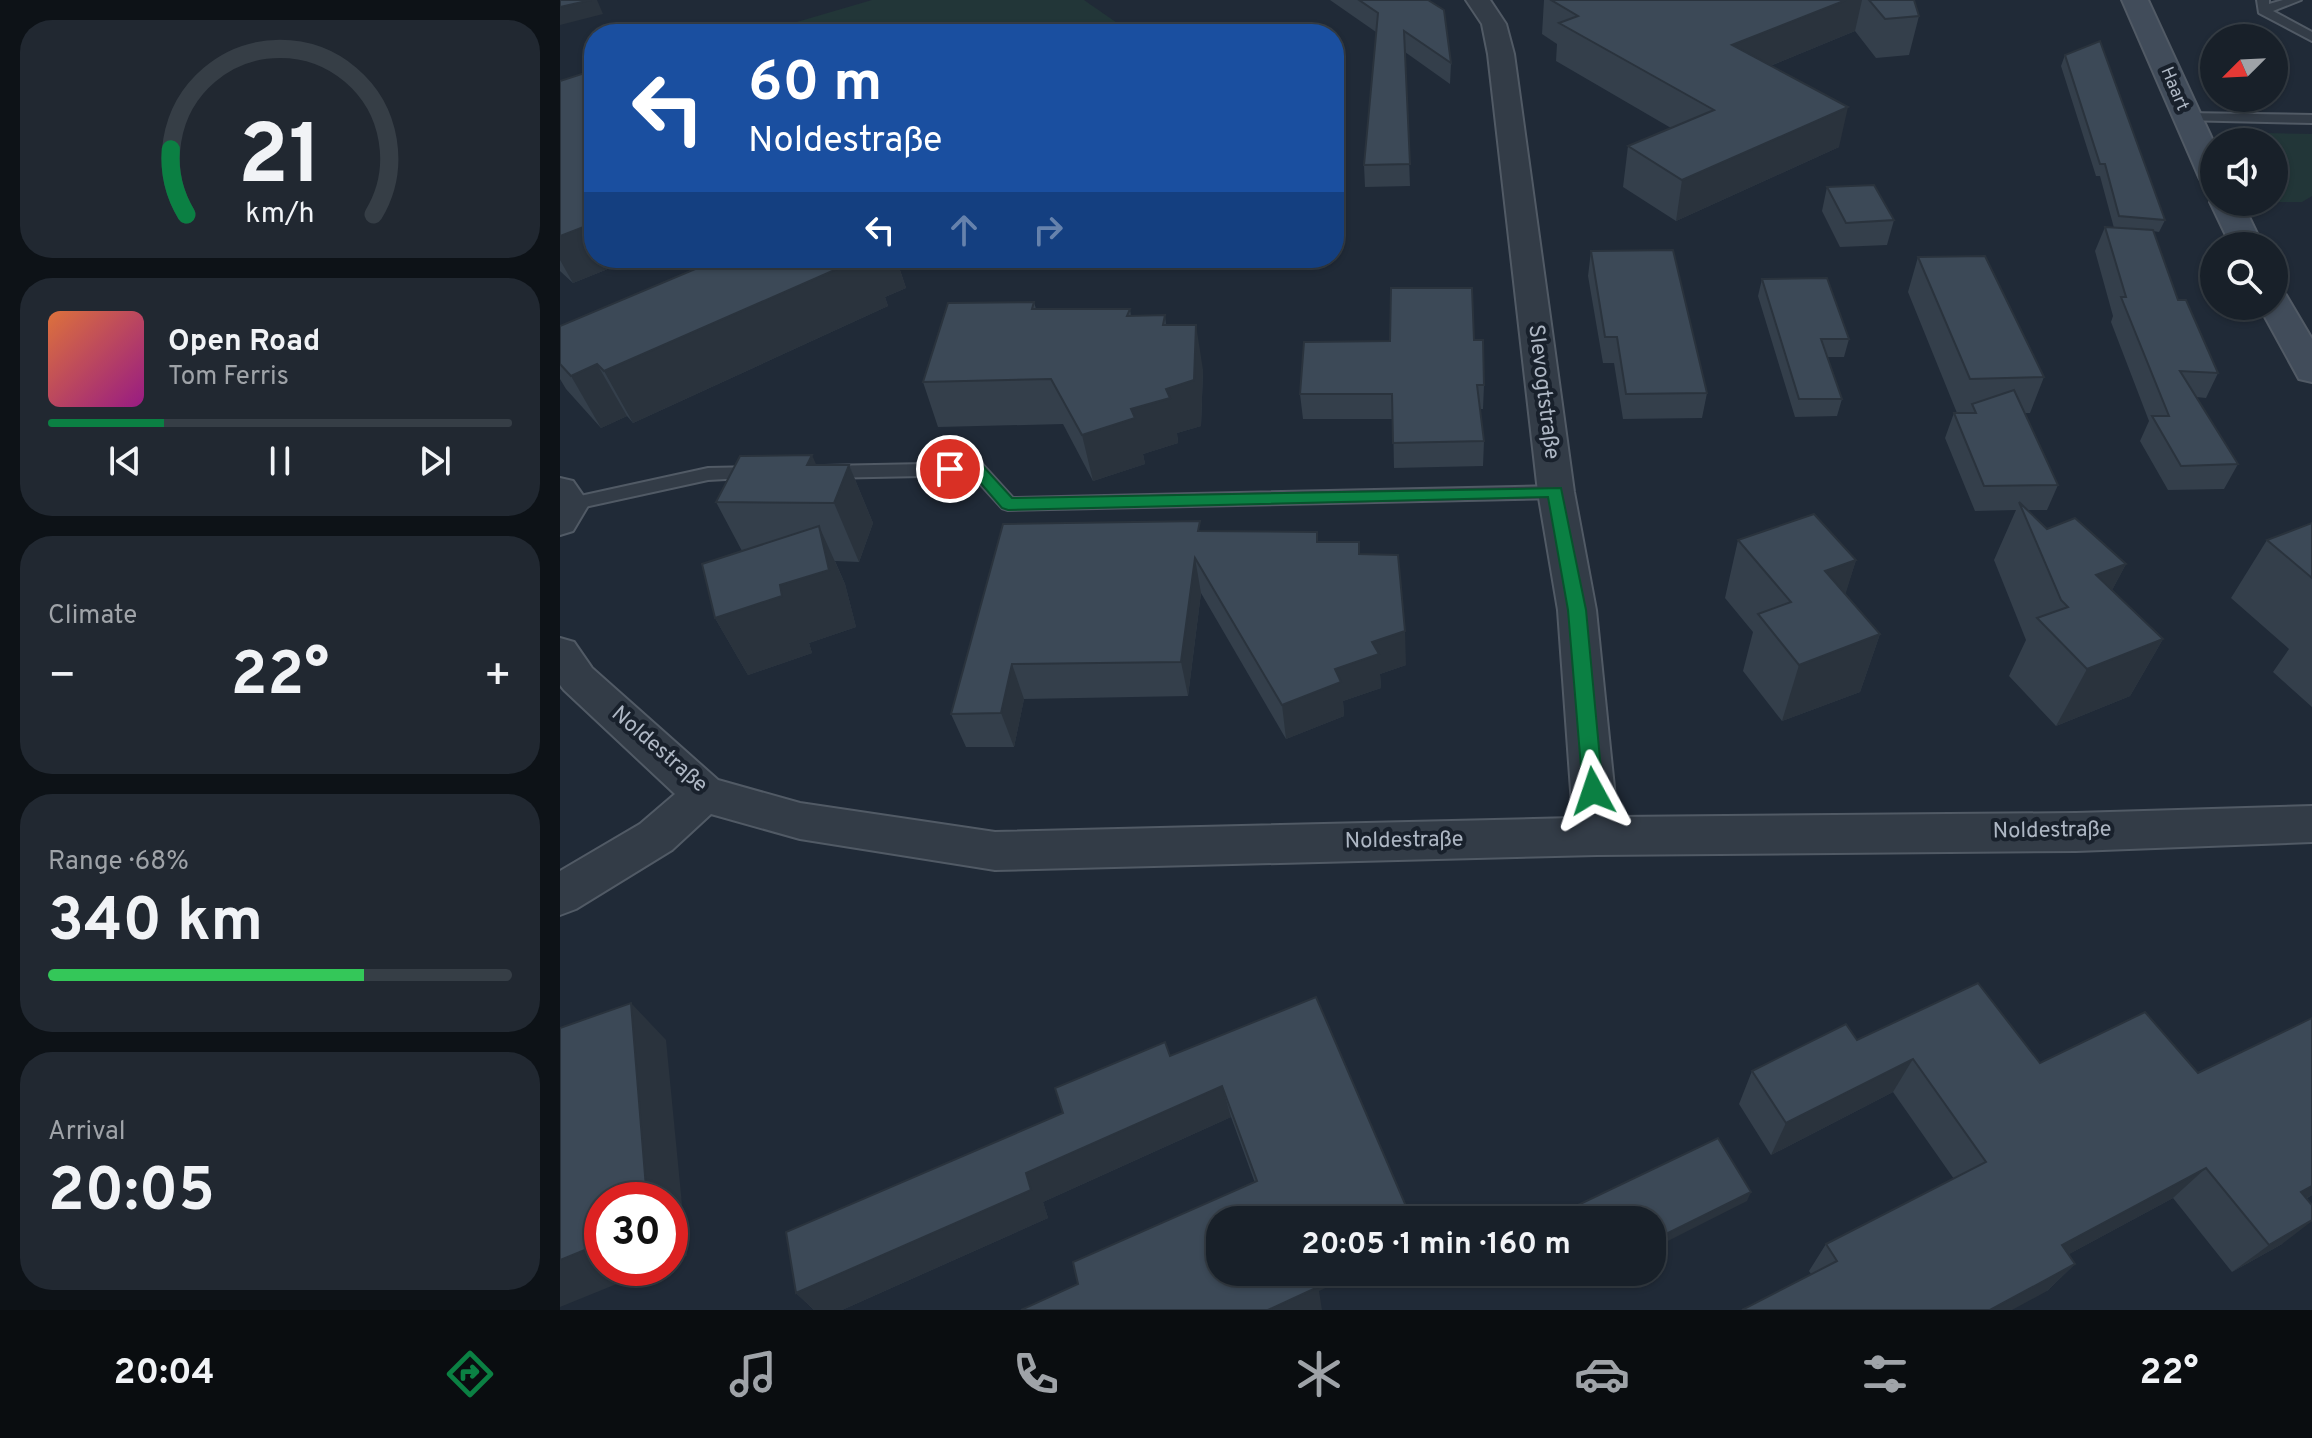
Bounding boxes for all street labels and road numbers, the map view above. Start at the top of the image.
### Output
street label: Haart [2155,64,2193,114]
street label: Slevogtstraße [1521,323,1565,461]
street label: Noldestraße [605,701,713,799]
street label: Noldestraße [1992,816,2112,846]
street label: Noldestraße [1344,826,1464,856]

